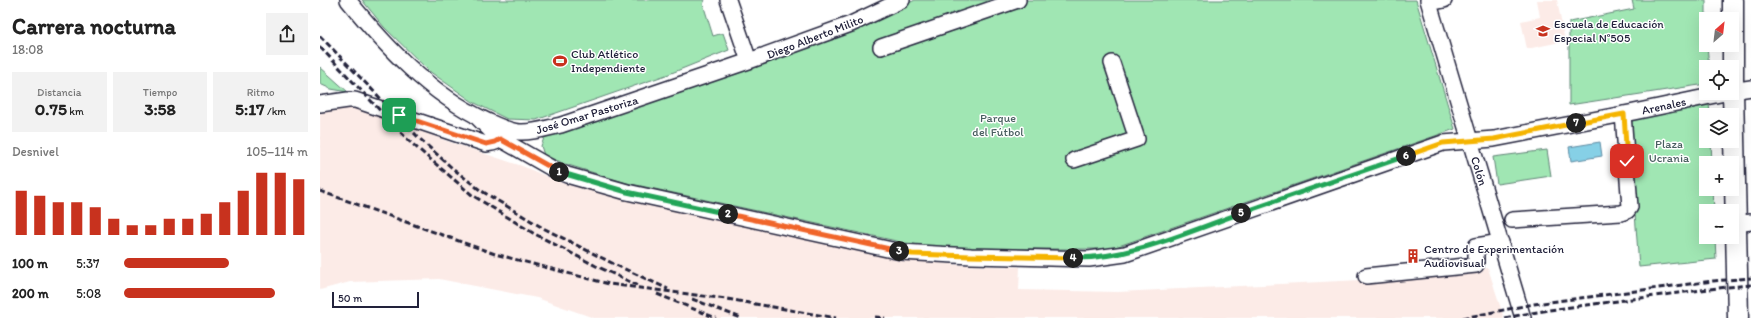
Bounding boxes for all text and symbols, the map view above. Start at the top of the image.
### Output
street label: Diego Alberto Milito [765,12,865,62]
north arrow [1699,12,1739,52]
map controls [1699,12,1739,244]
text: Carrera nocturna [12,13,176,40]
button: share [266,13,308,55]
place label: Escuela de Educación Especial N°505 [1554,17,1664,45]
school or university icon: Escuela de Educación Especial N°505 [1535,23,1551,39]
text: 18:08 [12,42,43,57]
place label: Club Atlético Independiente [571,47,646,75]
sports icon: Club Atlético Independiente [552,53,568,69]
button: locate [1699,60,1739,100]
text: Distancia [37,86,82,99]
text: Tiempo [143,86,177,99]
text: Ritmo [247,86,275,99]
street label: José Omar Pastoriza [534,93,640,137]
street label: Arenales [1641,94,1687,118]
pin [382,98,416,132]
text: 0.75 [35,99,67,119]
text: 3:58 [144,99,176,119]
text: 5:17 [235,99,265,119]
icon: arrive [388,104,410,126]
text: km [67,105,84,118]
text: /km [265,105,286,118]
button: layers [1699,108,1739,148]
park label: Parque del Fútbol [972,111,1024,139]
pin: 7 [1566,113,1586,133]
text: 7 [1573,116,1579,129]
park label: Plaza Ucrania [1649,137,1690,165]
text: Desnivel [12,144,59,159]
text: 105–114 m [246,144,308,159]
pin [1610,144,1644,178]
pin: 6 [1396,146,1416,166]
text: 6 [1403,149,1409,162]
icon: check [1616,150,1638,172]
street label: Colón [1468,155,1490,188]
button: + [1699,156,1739,196]
pin: 1 [549,162,569,182]
text: 1 [556,165,562,178]
pin: 5 [1231,203,1251,223]
pin: 2 [718,204,738,224]
button: − [1699,204,1739,244]
text: 5 [1238,206,1244,219]
text: 2 [725,207,731,220]
pin: 3 [889,241,909,261]
place label: Centro de Experimentación Audiovisual [1424,242,1564,270]
text: 3 [896,244,902,257]
pin: 4 [1063,248,1083,268]
building icon: Centro de Experimentación Audiovisual [1405,248,1421,264]
text: 4 [1070,251,1076,264]
text: 100 m [12,256,48,271]
text: 5:37 [76,256,100,271]
text: 200 m [12,286,49,301]
text: 5:08 [76,286,101,301]
scale bar [332,290,419,309]
text: 50 m [338,292,362,305]

